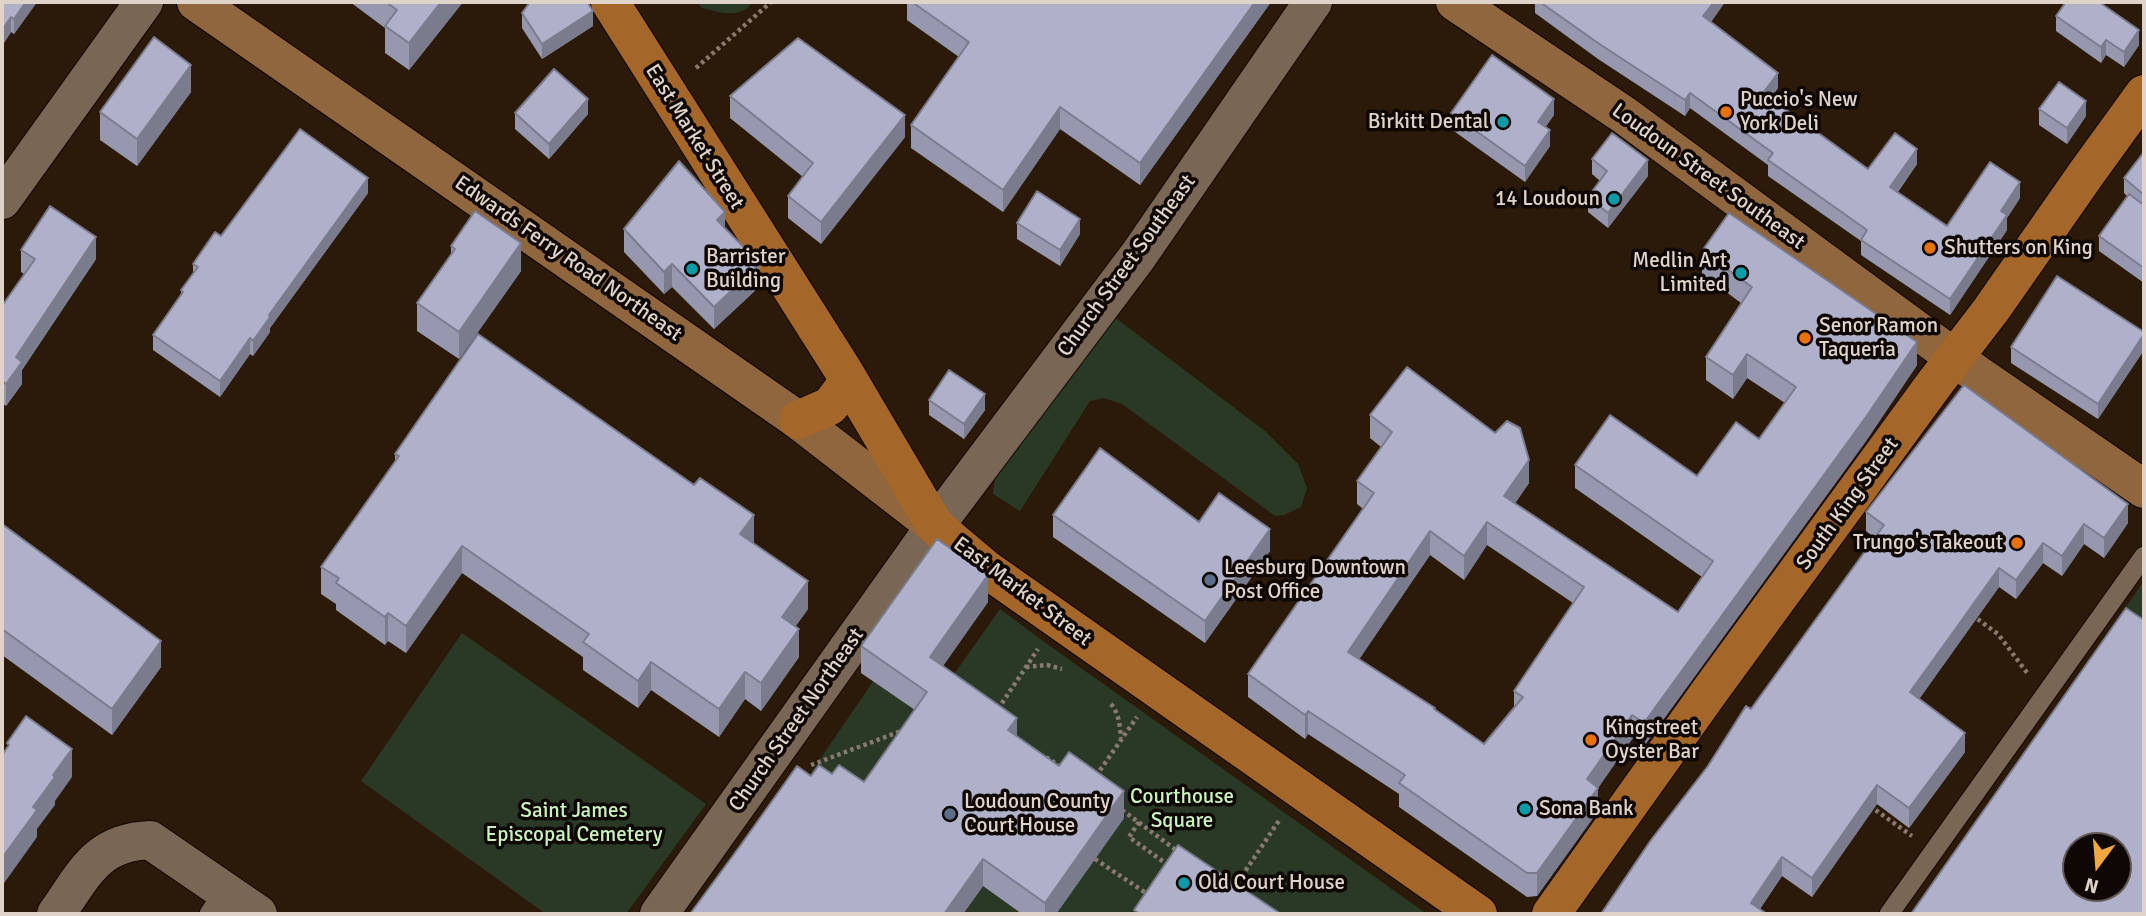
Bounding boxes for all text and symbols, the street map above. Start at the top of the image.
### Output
street label: East Market Street [639,60,749,214]
place label: Puccio's New York Deli [1740,87,1857,137]
street label: Loudoun Street Southeast [1607,99,1809,255]
marker: Puccio's New York Deli [1718,104,1734,120]
place label: Birkitt Dental [1368,109,1489,135]
marker: Birkitt Dental [1495,114,1511,130]
street label: Church Street Southeast [1053,170,1201,362]
street label: Edwards Ferry Road Northeast [450,171,686,347]
place label: 14 Loudoun [1495,186,1600,212]
marker: 14 Loudoun [1606,191,1622,207]
place label: Shutters on King [1944,235,2093,261]
marker: Shutters on King [1922,240,1938,256]
place label: Barrister Building [706,244,785,294]
place label: Medlin Art Limited [1632,248,1727,298]
marker: Barrister Building [684,261,700,277]
marker: Medlin Art Limited [1733,265,1749,281]
place label: Senor Ramon Taqueria [1819,313,1938,363]
marker: Senor Ramon Taqueria [1797,330,1813,346]
street label: South King Street [1791,433,1905,575]
place label: Trungo's Takeout [1853,530,2003,556]
street label: East Market Street [948,532,1096,652]
marker: Trungo's Takeout [2009,535,2025,551]
place label: Leesburg Downtown Post Office [1224,555,1406,605]
marker: Leesburg Downtown Post Office [1202,572,1218,588]
street label: Church Street Northeast [724,623,870,817]
place label: Kingstreet Oyster Bar [1605,715,1699,765]
marker: Kingstreet Oyster Bar [1583,732,1599,748]
park label: Courthouse Square [1130,784,1234,834]
place label: Loudoun County Court House [964,789,1110,839]
place label: Sona Bank [1539,796,1634,822]
park label: Saint James Episcopal Cemetery [485,798,663,848]
marker: Sona Bank [1517,801,1533,817]
marker: Loudoun County Court House [942,806,958,822]
north arrow [2062,832,2132,902]
place label: Old Court House [1198,870,1345,896]
text: N [2082,872,2101,899]
marker: Old Court House [1176,875,1192,891]

